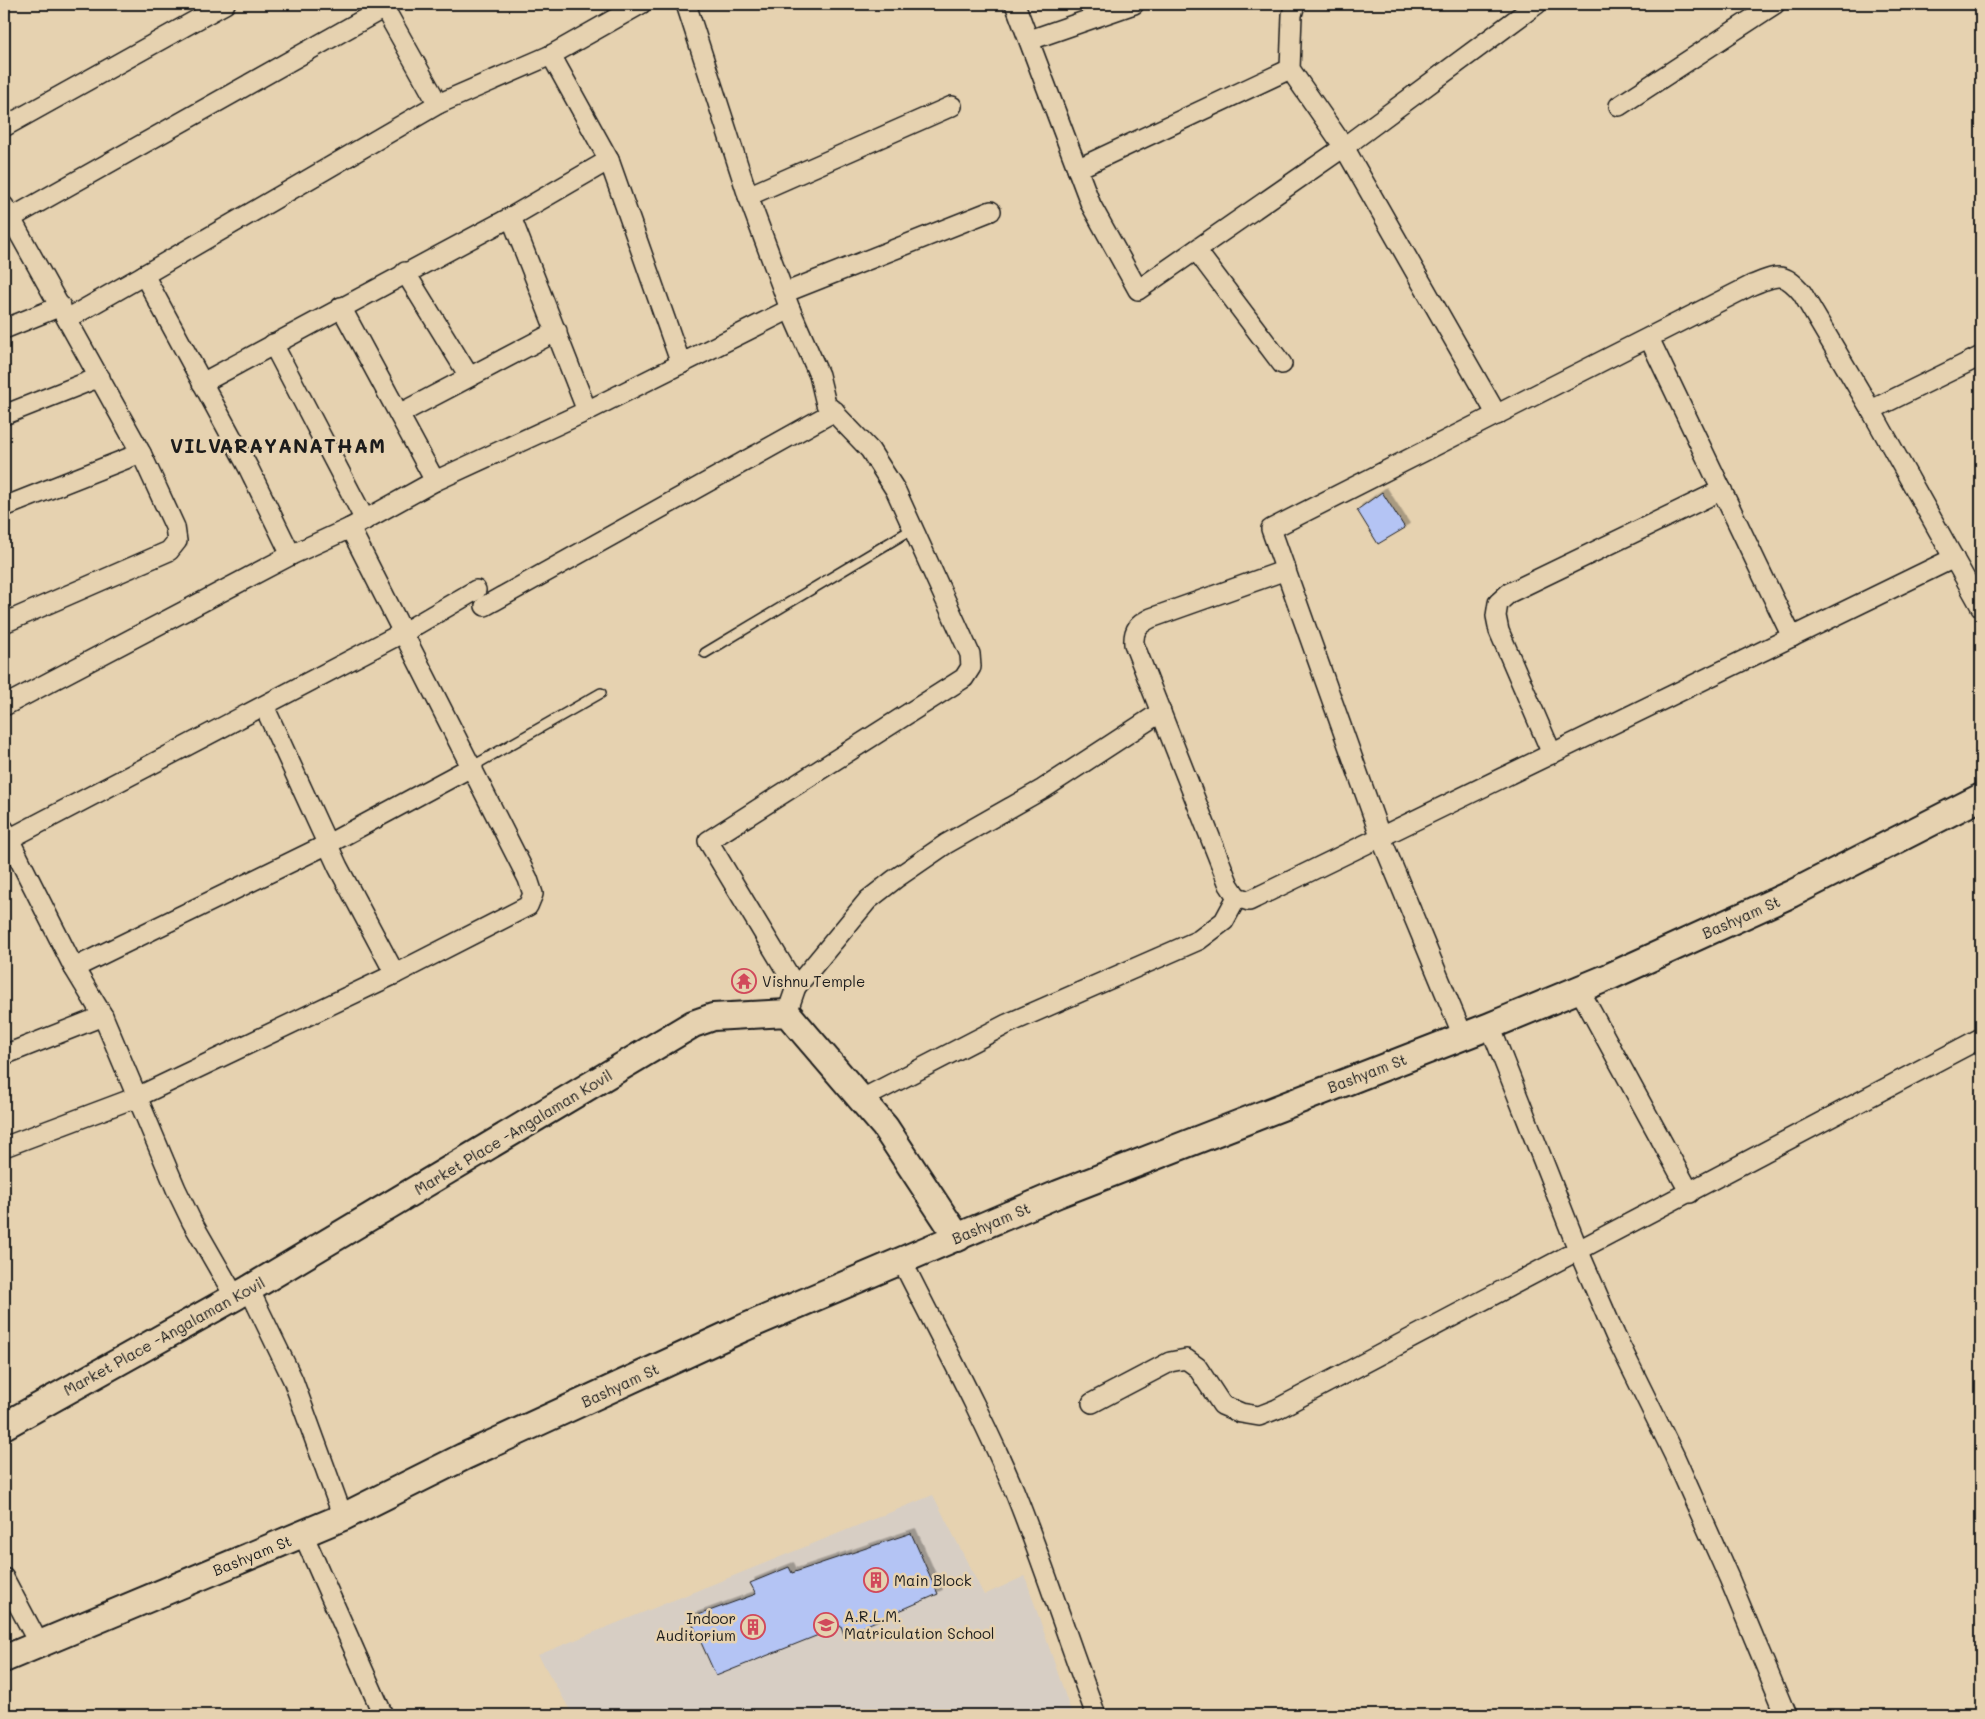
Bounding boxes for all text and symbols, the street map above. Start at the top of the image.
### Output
district label: VILVARAYANATHAM [170,432,386,458]
street label: Bashyam St [1699,891,1783,943]
temple icon: Vishnu Temple [731,968,757,994]
place label: Vishnu Temple [762,971,865,991]
street label: Bashyam St [1324,1049,1410,1097]
street label: Market Place -Angalaman Kovil [410,1065,616,1199]
street label: Bashyam St [949,1198,1033,1248]
street label: Market Place -Angalaman Kovil [60,1272,268,1400]
street label: Bashyam St [578,1358,662,1412]
street label: Bashyam St [210,1530,294,1580]
building icon: Main Block [863,1567,889,1593]
place label: Main Block [894,1570,972,1590]
place label: A.R.L.M. Matriculation School [844,1606,995,1643]
place label: Indoor Auditorium [656,1608,736,1645]
school or university icon: A.R.L.M. Matriculation School [813,1612,839,1638]
building icon: Indoor Auditorium [740,1614,766,1640]

